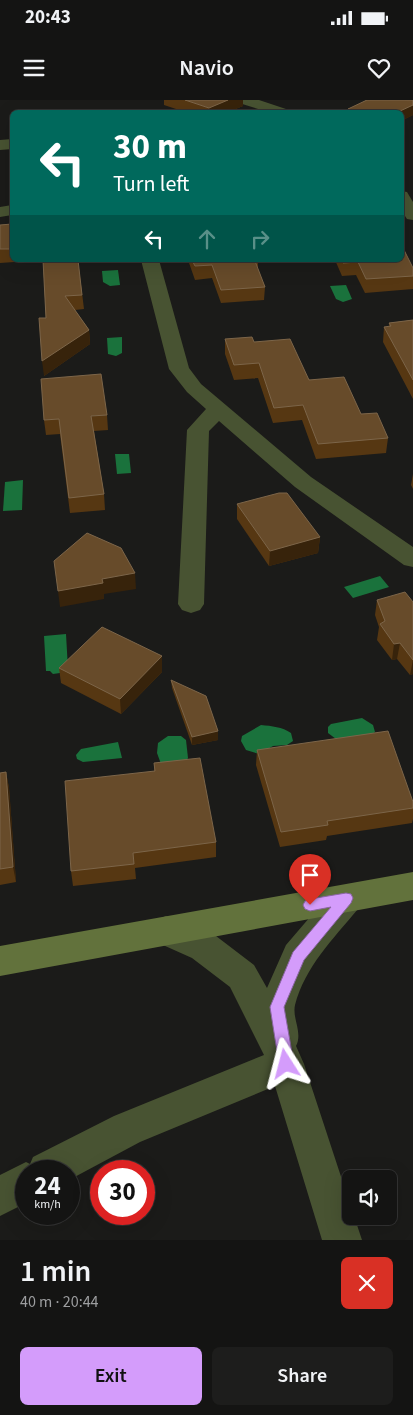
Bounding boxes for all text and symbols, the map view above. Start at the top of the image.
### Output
text: 20:43 [25,4,71,31]
text: Navio [179,52,234,84]
icon: menu [20,54,48,82]
icon: heart [365,54,393,82]
text: 30 m [113,122,187,172]
icon: left [30,130,95,195]
text: Turn left [113,168,189,200]
icon: left [140,225,168,253]
icon: ahead [193,225,221,253]
icon: right [246,225,274,253]
pin [289,854,331,905]
icon: arrive [296,861,324,889]
position arrow [259,1037,311,1089]
speed limit sign: 30 [90,1160,155,1225]
text: 24 [34,1168,61,1204]
map controls [342,1170,397,1225]
button: sound [342,1170,397,1225]
text: km/h [34,1196,61,1213]
text: 1 min [20,1250,91,1293]
button: close [341,1257,393,1309]
text: 40 m · 20:44 [20,1291,99,1313]
button: Exit [20,1347,202,1405]
button: Share [212,1347,393,1405]

